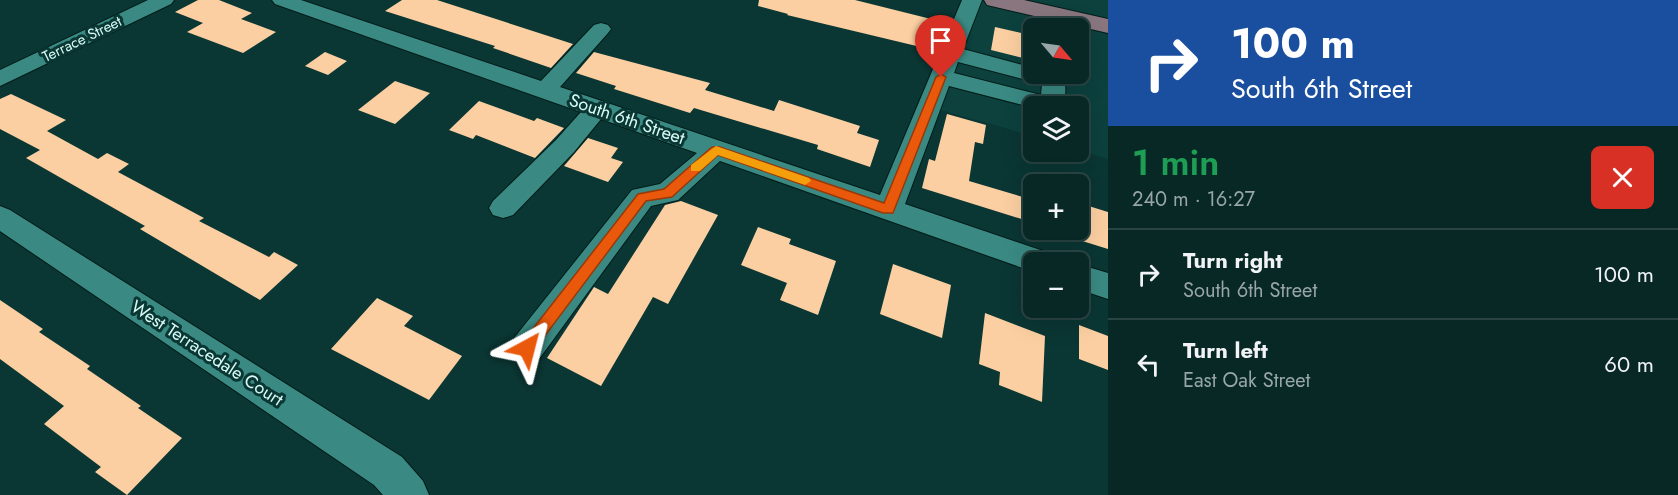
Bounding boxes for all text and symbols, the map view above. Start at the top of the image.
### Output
street label: Terrace Street [39,10,126,68]
text: 100 m [1231,13,1355,74]
pin [915,15,966,77]
north arrow [1023,18,1089,84]
map controls [1023,18,1089,318]
icon: arrive [924,24,957,57]
icon: right [1132,24,1210,102]
text: South 6th Street [1231,69,1412,108]
street label: South 6th Street [566,87,689,151]
button: layers [1023,96,1089,162]
text: 1 min [1132,136,1219,188]
button: close [1591,146,1654,209]
button: + [1023,174,1089,240]
text: 240 m · 16:27 [1132,185,1255,214]
text: Turn right [1183,244,1283,276]
button: − [1023,252,1089,318]
icon: right [1132,258,1165,291]
text: 100 m [1594,258,1654,290]
text: South 6th Street [1183,276,1317,305]
street label: West Terracedale Court [126,294,289,413]
position arrow [495,316,559,380]
text: Turn left [1183,334,1268,366]
icon: left [1132,348,1165,381]
text: 60 m [1604,348,1654,380]
text: East Oak Street [1183,366,1310,395]

